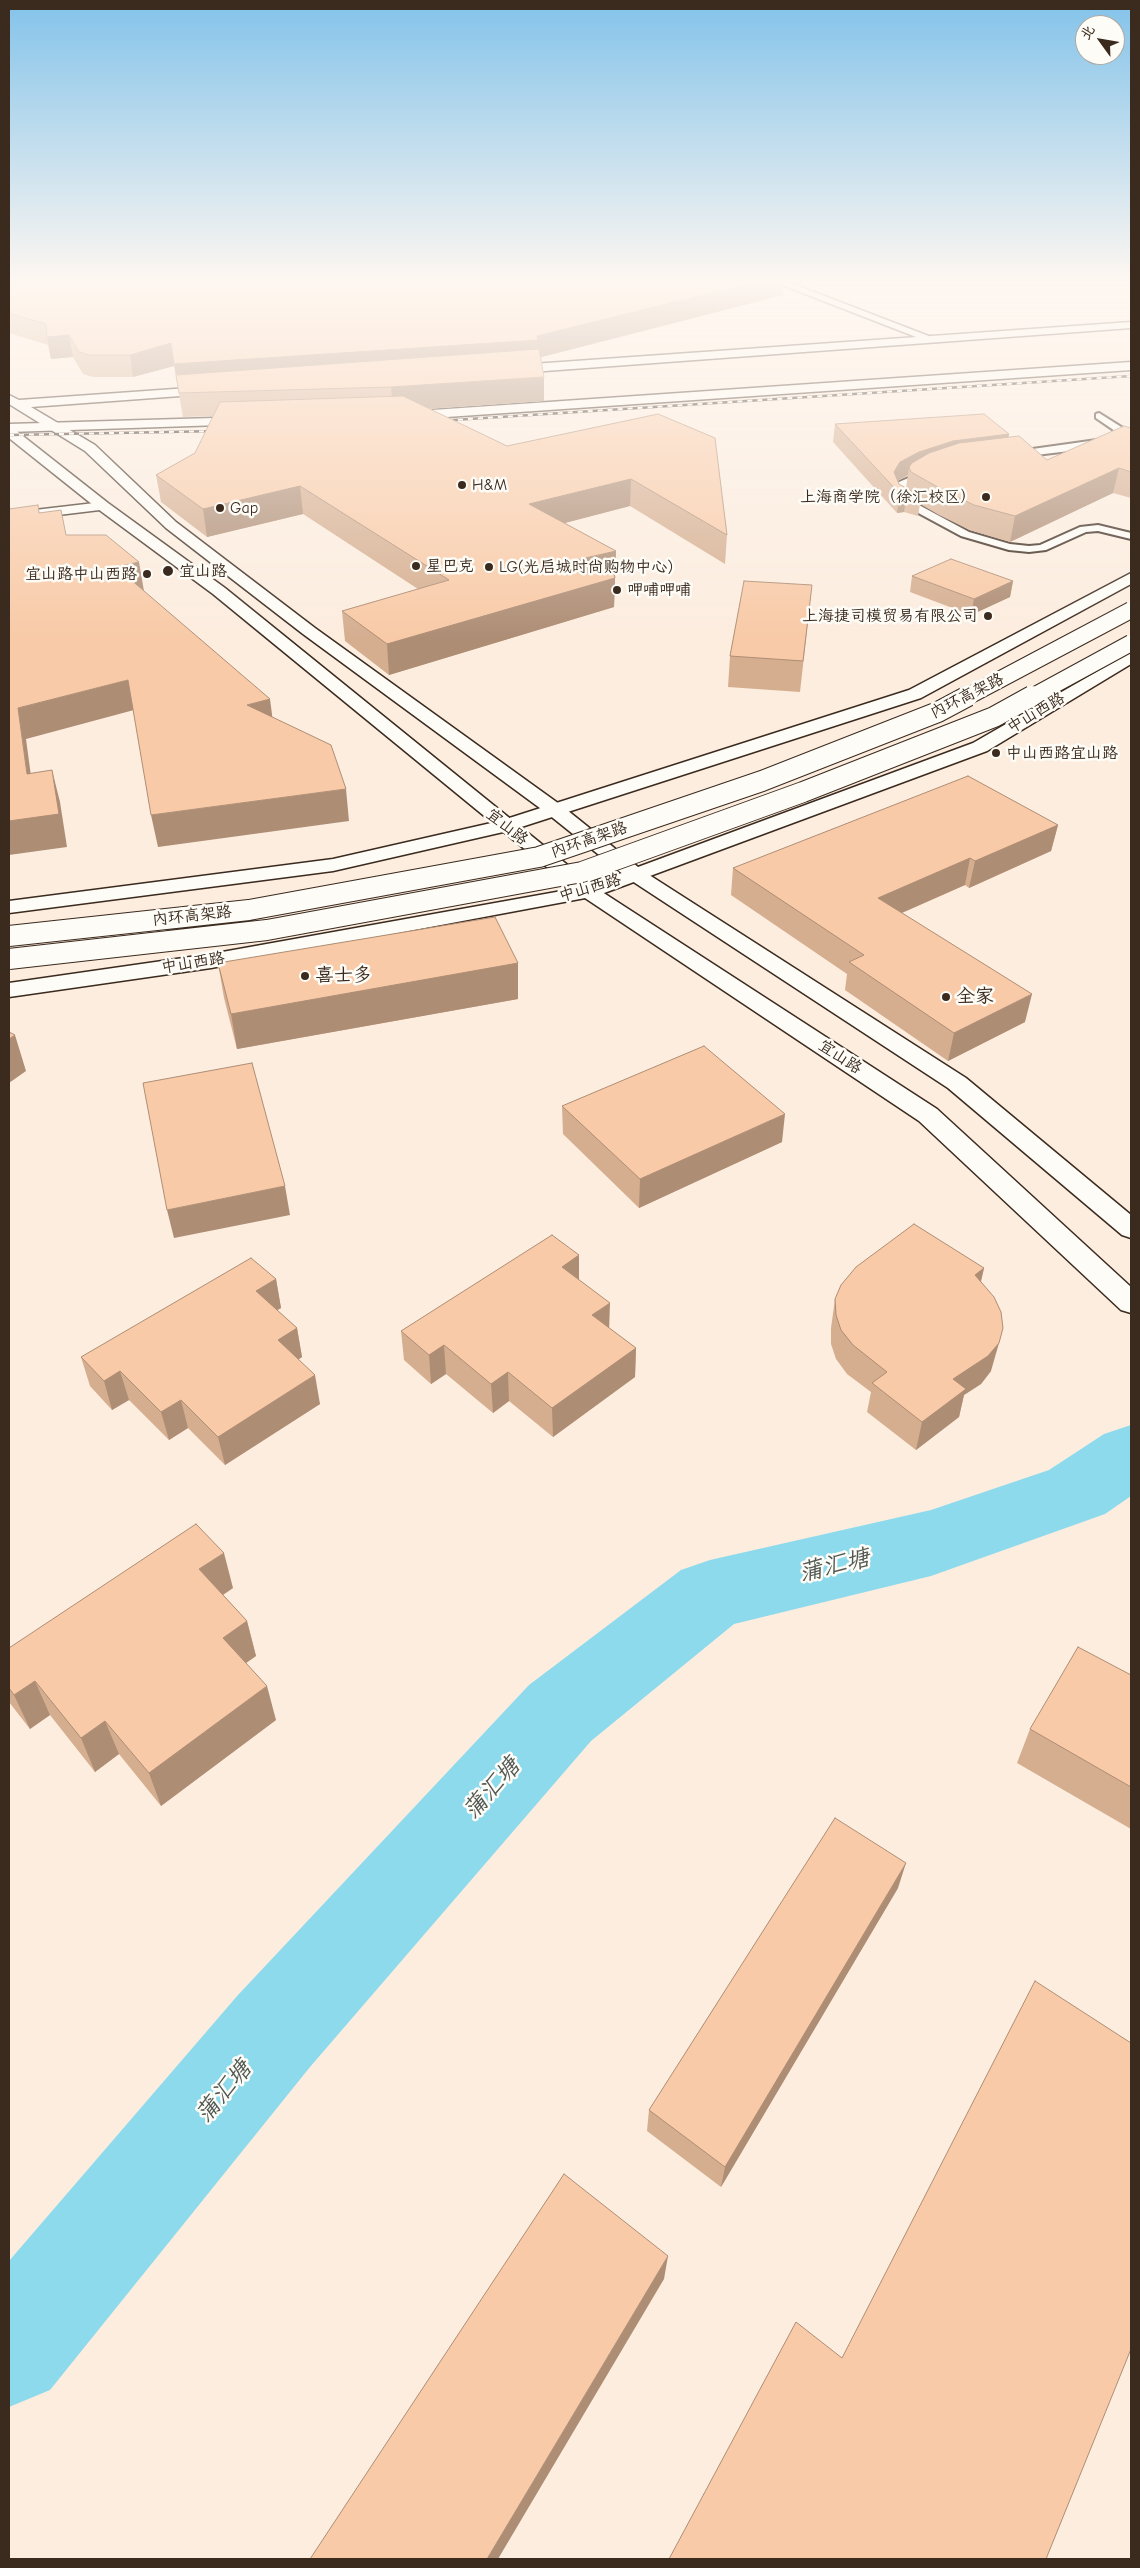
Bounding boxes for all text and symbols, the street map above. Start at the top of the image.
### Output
north arrow [1075,15,1125,65]
text: 北 [1077,22,1099,43]
place label: H&M [472,475,507,495]
marker: H&M [456,479,468,491]
place label: 上海商学院（徐汇校区） [800,487,976,507]
marker: 上海商学院（徐汇校区） [980,491,992,503]
place label: Gap [230,498,258,518]
marker: Gap [214,502,226,514]
place label: 星巴克 [426,556,474,576]
place label: LG(光启城时尚购物中心) [499,557,673,577]
marker: 星巴克 [410,560,422,572]
place label: 宜山路 [179,561,227,581]
marker: LG(光启城时尚购物中心) [483,561,495,573]
place label: 宜山路中山西路 [25,564,137,584]
marker: 宜山路 [161,564,175,578]
marker: 宜山路中山西路 [141,568,153,580]
place label: 呷哺呷哺 [627,580,691,600]
marker: 呷哺呷哺 [611,584,623,596]
place label: 上海捷司模贸易有限公司 [802,606,978,626]
marker: 上海捷司模贸易有限公司 [982,610,994,622]
street label: 内环高架路 [927,669,1007,723]
street label: 中山西路 [1004,688,1068,738]
place label: 中山西路宜山路 [1006,743,1118,763]
marker: 中山西路宜山路 [990,747,1002,759]
street label: 宜山路 [482,805,532,849]
street label: 内环高架路 [548,818,630,862]
street label: 中山西路 [557,870,623,906]
street label: 内环高架路 [151,902,233,930]
street label: 中山西路 [160,949,226,977]
place label: 喜士多 [315,965,372,987]
marker: 喜士多 [299,970,311,982]
place label: 全家 [956,986,994,1008]
marker: 全家 [940,991,952,1003]
street label: 宜山路 [815,1036,865,1078]
water label: 蒲汇塘 [796,1544,872,1588]
water label: 蒲汇塘 [457,1753,527,1825]
water label: 蒲汇塘 [190,2055,258,2129]

